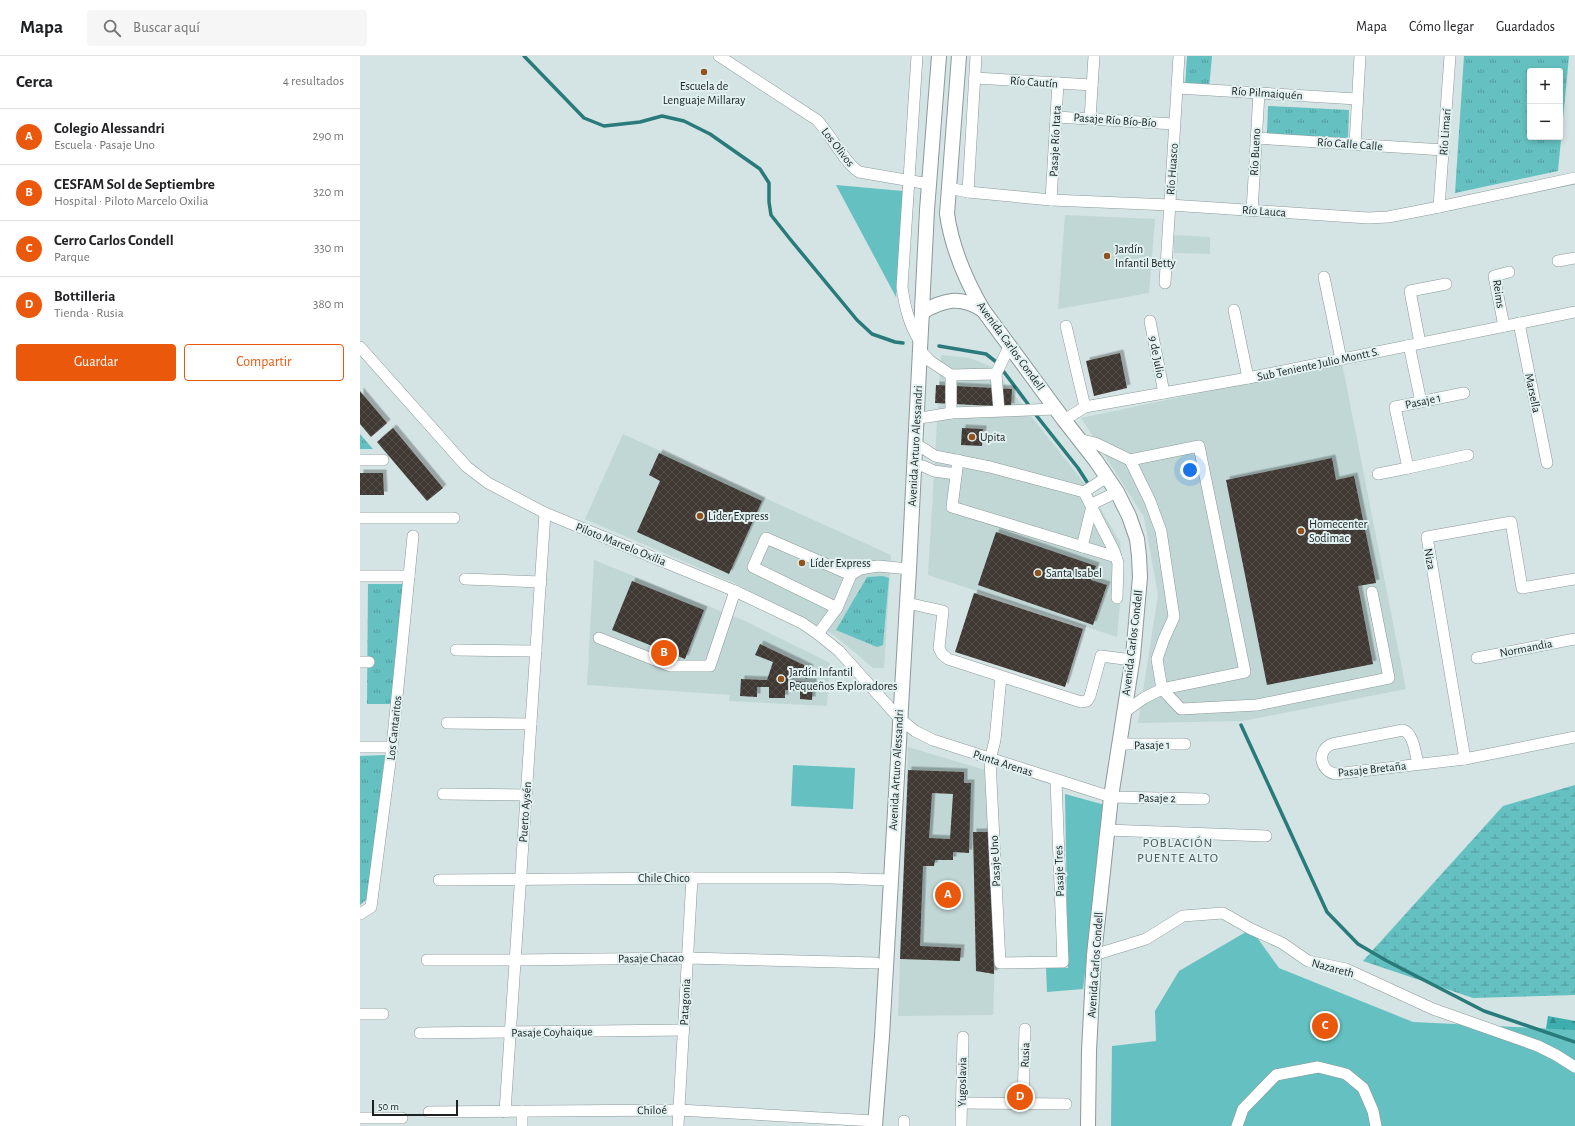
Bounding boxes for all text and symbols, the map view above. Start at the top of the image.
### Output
search box [87,10,367,46]
icon: search [101,17,123,39]
text: Mapa [20,18,63,37]
text: Buscar aquí [133,20,200,35]
text: Mapa [1356,20,1387,34]
text: Cómo llegar [1409,20,1474,34]
text: Guardados [1496,20,1555,34]
marker: Escuela de Lenguaje Millaray [699,67,709,77]
map controls [1527,68,1563,140]
button: + [1527,68,1563,104]
text: Cerca [16,73,53,90]
street label: Río Cautín [1010,74,1058,90]
text: 4 resultados [283,75,344,88]
place label: Escuela de Lenguaje Millaray [663,80,745,107]
street label: Río Pilmaiquén [1231,85,1303,101]
button: − [1527,104,1563,140]
street label: Pasaje Río Itata [1047,105,1064,177]
street label: Río Limarí [1437,108,1453,156]
street label: Pasaje Río Bío-Bío [1073,111,1157,130]
text: Colegio Alessandri [54,121,165,136]
street label: Los Olivos [819,125,857,169]
street label: Río Bueno [1248,128,1262,176]
text: A [25,130,33,143]
text: 290 m [313,130,344,143]
street label: Río Calle Calle [1317,136,1383,152]
text: Escuela · Pasaje Uno [54,139,155,152]
street label: Río Huasco [1164,142,1180,195]
text: CESFAM Sol de Septiembre [54,177,215,192]
text: B [25,186,33,199]
text: 320 m [313,186,344,199]
text: Hospital · Piloto Marcelo Oxilia [54,195,209,208]
street label: Río Lauca [1242,203,1287,219]
text: Cerro Carlos Condell [54,233,174,248]
text: C [26,242,32,255]
text: 330 m [314,242,344,255]
place label: Jardín Infantil Betty [1115,243,1176,270]
text: Parque [54,251,90,264]
marker: Jardín Infantil Betty [1102,251,1112,261]
street label: Reims [1491,279,1507,309]
text: Bottilleria [54,289,115,304]
text: D [25,298,33,311]
text: 380 m [313,298,344,311]
street label: Avenida Carlos Condell [975,299,1047,393]
text: Tienda · Rusia [54,307,124,320]
street label: 9 de Julio [1147,335,1167,379]
button: Guardar [16,344,176,381]
button: Compartir [184,344,344,381]
street label: Sub Teniente Julio Montt S. [1256,345,1380,383]
street label: Marsella [1523,372,1543,414]
street label: Avenida Arturo Alessandri [906,385,924,507]
street label: Pasaje 1 [1404,391,1442,412]
place label: Upita [980,431,1006,443]
marker: Upita [967,432,977,442]
your location [1180,460,1200,480]
place label: Lider Express [708,510,769,522]
marker: Lider Express [695,511,705,521]
place label: Homecenter Sodimac [1309,518,1367,544]
street label: Piloto Marcelo Oxilia [574,520,668,568]
marker: Homecenter Sodimac [1296,526,1306,536]
street label: Niza [1422,547,1438,571]
place label: Líder Express [810,557,871,569]
marker: Líder Express [797,558,807,568]
place label: Santa Isabel [1046,567,1102,579]
marker: Santa Isabel [1033,568,1043,578]
street label: Avenida Carlos Condell [1120,589,1144,697]
street label: Normandia [1499,637,1554,659]
pin: B [651,638,677,668]
place label: Jardín Infantil Pequeños Exploradores [789,666,898,692]
marker: Jardín Infantil Pequeños Exploradores [776,674,786,684]
street label: Los Cantaritos [385,695,403,761]
street label: Avenida Arturo Alessandri [887,709,905,831]
street label: Pasaje 1 [1134,739,1170,752]
street label: Punta Arenas [972,748,1034,778]
street label: Pasaje Bretaña [1337,759,1407,780]
street label: Puerto Aysén [517,781,534,843]
street label: Pasaje 2 [1138,792,1176,805]
street label: Pasaje Uno [988,835,1003,887]
district label: POBLACIÓN PUENTE ALTO [1137,836,1219,865]
street label: Pasaje Tres [1052,845,1067,897]
street label: Chile Chico [638,872,690,884]
pin: A [935,880,961,910]
street label: Avenida Carlos Condell [1085,911,1105,1019]
street label: Pasaje Chacao [618,951,684,966]
street label: Nazareth [1311,957,1355,979]
street label: Patagonia [678,978,692,1026]
pin: C [1312,1011,1338,1041]
street label: Pasaje Coyhaique [511,1025,593,1040]
street label: Rusia [1019,1042,1031,1068]
street label: Yugoslavia [956,1057,968,1107]
pin: D [1007,1082,1033,1112]
scale bar [372,1098,458,1117]
text: 50 m [378,1101,399,1112]
street label: Chiloé [637,1104,667,1116]

